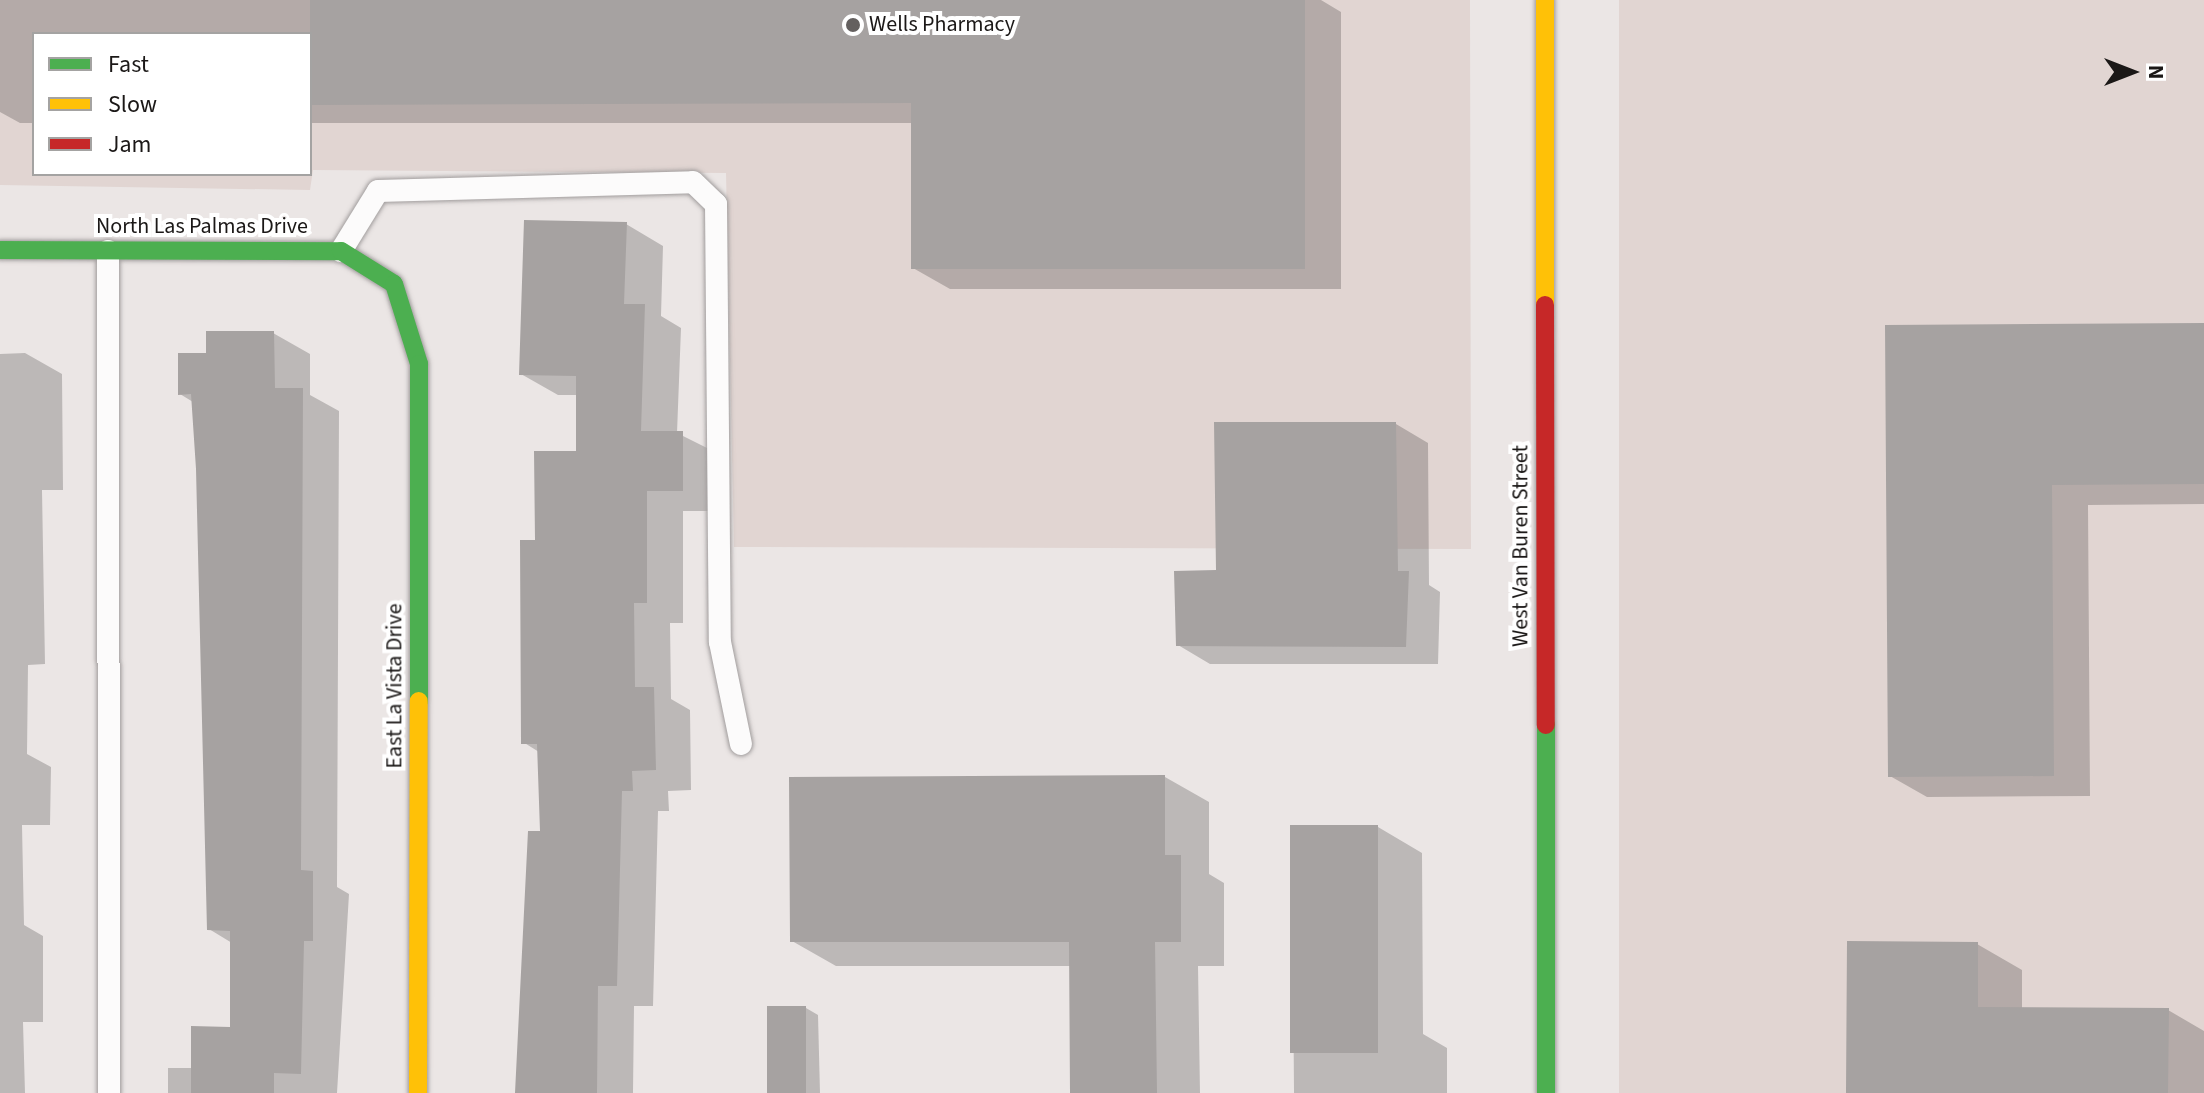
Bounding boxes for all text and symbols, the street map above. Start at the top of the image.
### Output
place label: Wells Pharmacy [869,12,1015,38]
marker: Wells Pharmacy [844,16,862,34]
legend [32,32,312,176]
north arrow [2092,32,2172,112]
text: Fast [108,47,149,82]
text: N [2140,65,2172,79]
text: Slow [108,87,157,122]
text: Jam [108,127,152,162]
street label: North Las Palmas Drive [96,214,308,240]
street label: West Van Buren Street [1508,445,1534,647]
street label: East La Vista Drive [382,603,408,769]

